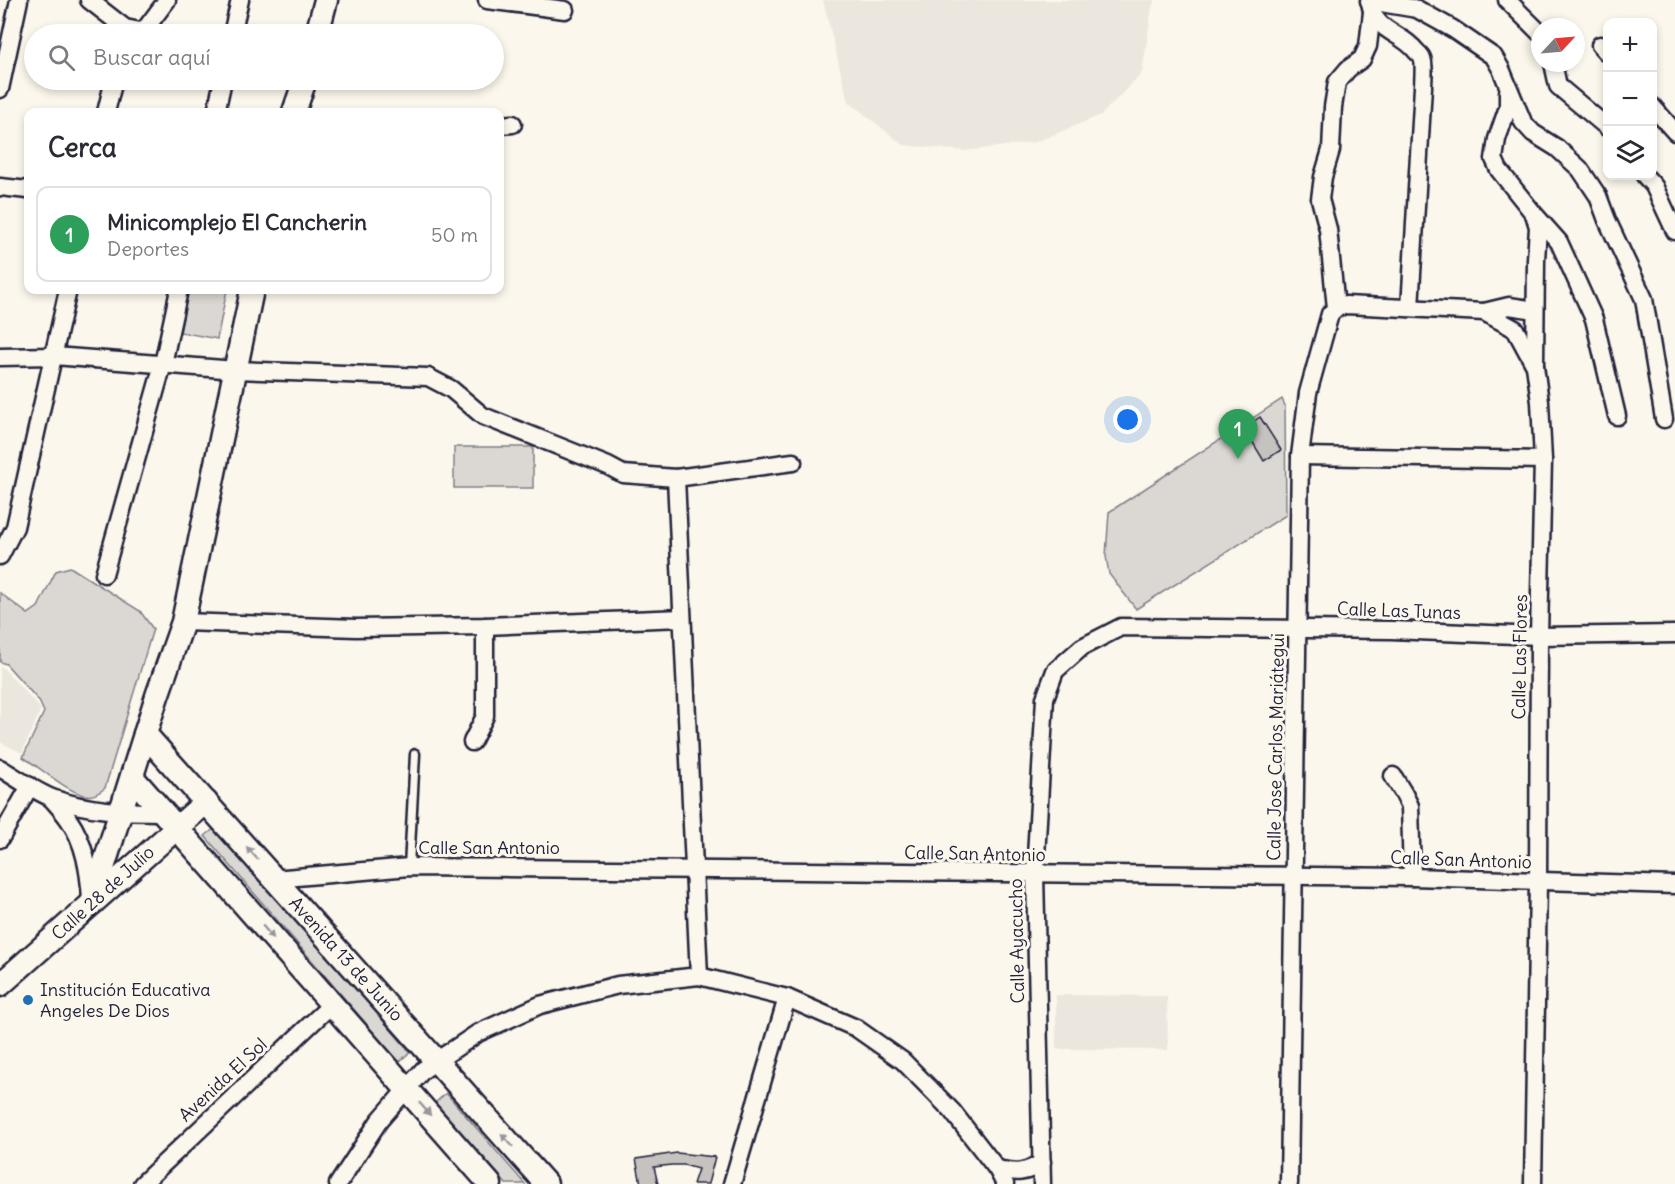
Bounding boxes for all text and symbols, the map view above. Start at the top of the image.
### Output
north arrow [1531,18,1585,72]
map controls [1603,18,1657,180]
button: + [1603,18,1657,72]
search box [24,24,504,90]
icon: search [45,41,78,74]
text: Buscar aquí [93,43,210,71]
button: − [1603,72,1657,126]
button: layers [1603,126,1657,180]
text: Cerca [48,131,117,164]
text: Minicomplejo El Cancherin [107,208,367,236]
text: 1 [66,222,73,247]
text: 50 m [431,222,478,247]
text: Deportes [107,236,189,261]
your location [1113,405,1142,434]
pin: 1 [1218,410,1258,459]
street label: Calle Las Flores [1507,594,1532,720]
street label: Calle Las Tunas [1337,597,1461,624]
street label: Calle Jose Carlos Mariátegui [1262,633,1289,861]
street label: Calle San Antonio [418,836,560,859]
street label: Calle 28 de Julio [46,840,159,945]
street label: Calle San Antonio [904,841,1046,866]
one-way arrow [245,846,259,861]
street label: Calle San Antonio [1390,846,1532,873]
street label: Calle Ayacucho [1004,878,1029,1004]
street label: Avenida 13 de Junio [284,892,408,1026]
one-way arrow [261,924,275,939]
place label: Institución Educativa Angeles De Dios [40,978,211,1022]
marker: Institución Educativa Angeles De Dios [21,993,35,1007]
street label: Avenida El Sol [174,1033,272,1126]
one-way arrow [418,1101,431,1116]
one-way arrow [501,1133,514,1148]

